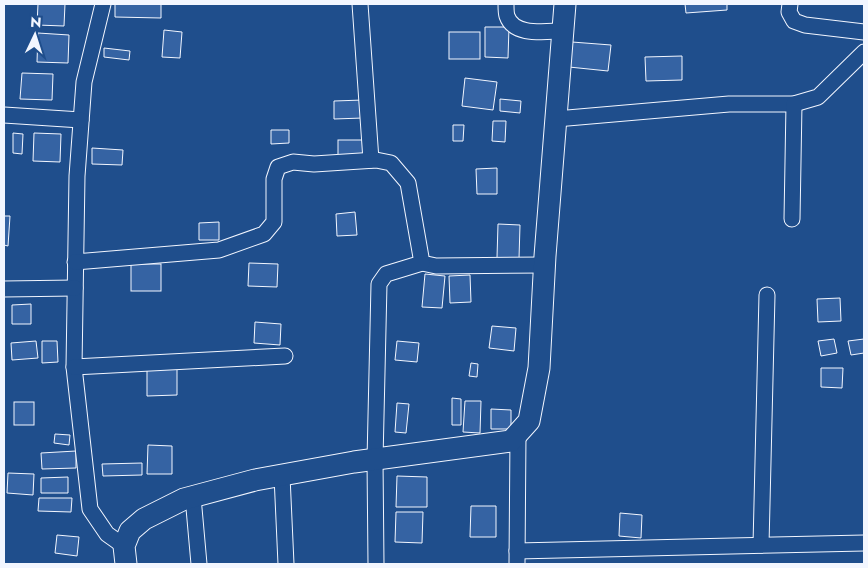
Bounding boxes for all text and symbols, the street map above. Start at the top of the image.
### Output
north arrow [10,10,60,60]
text: N [30,12,42,32]

